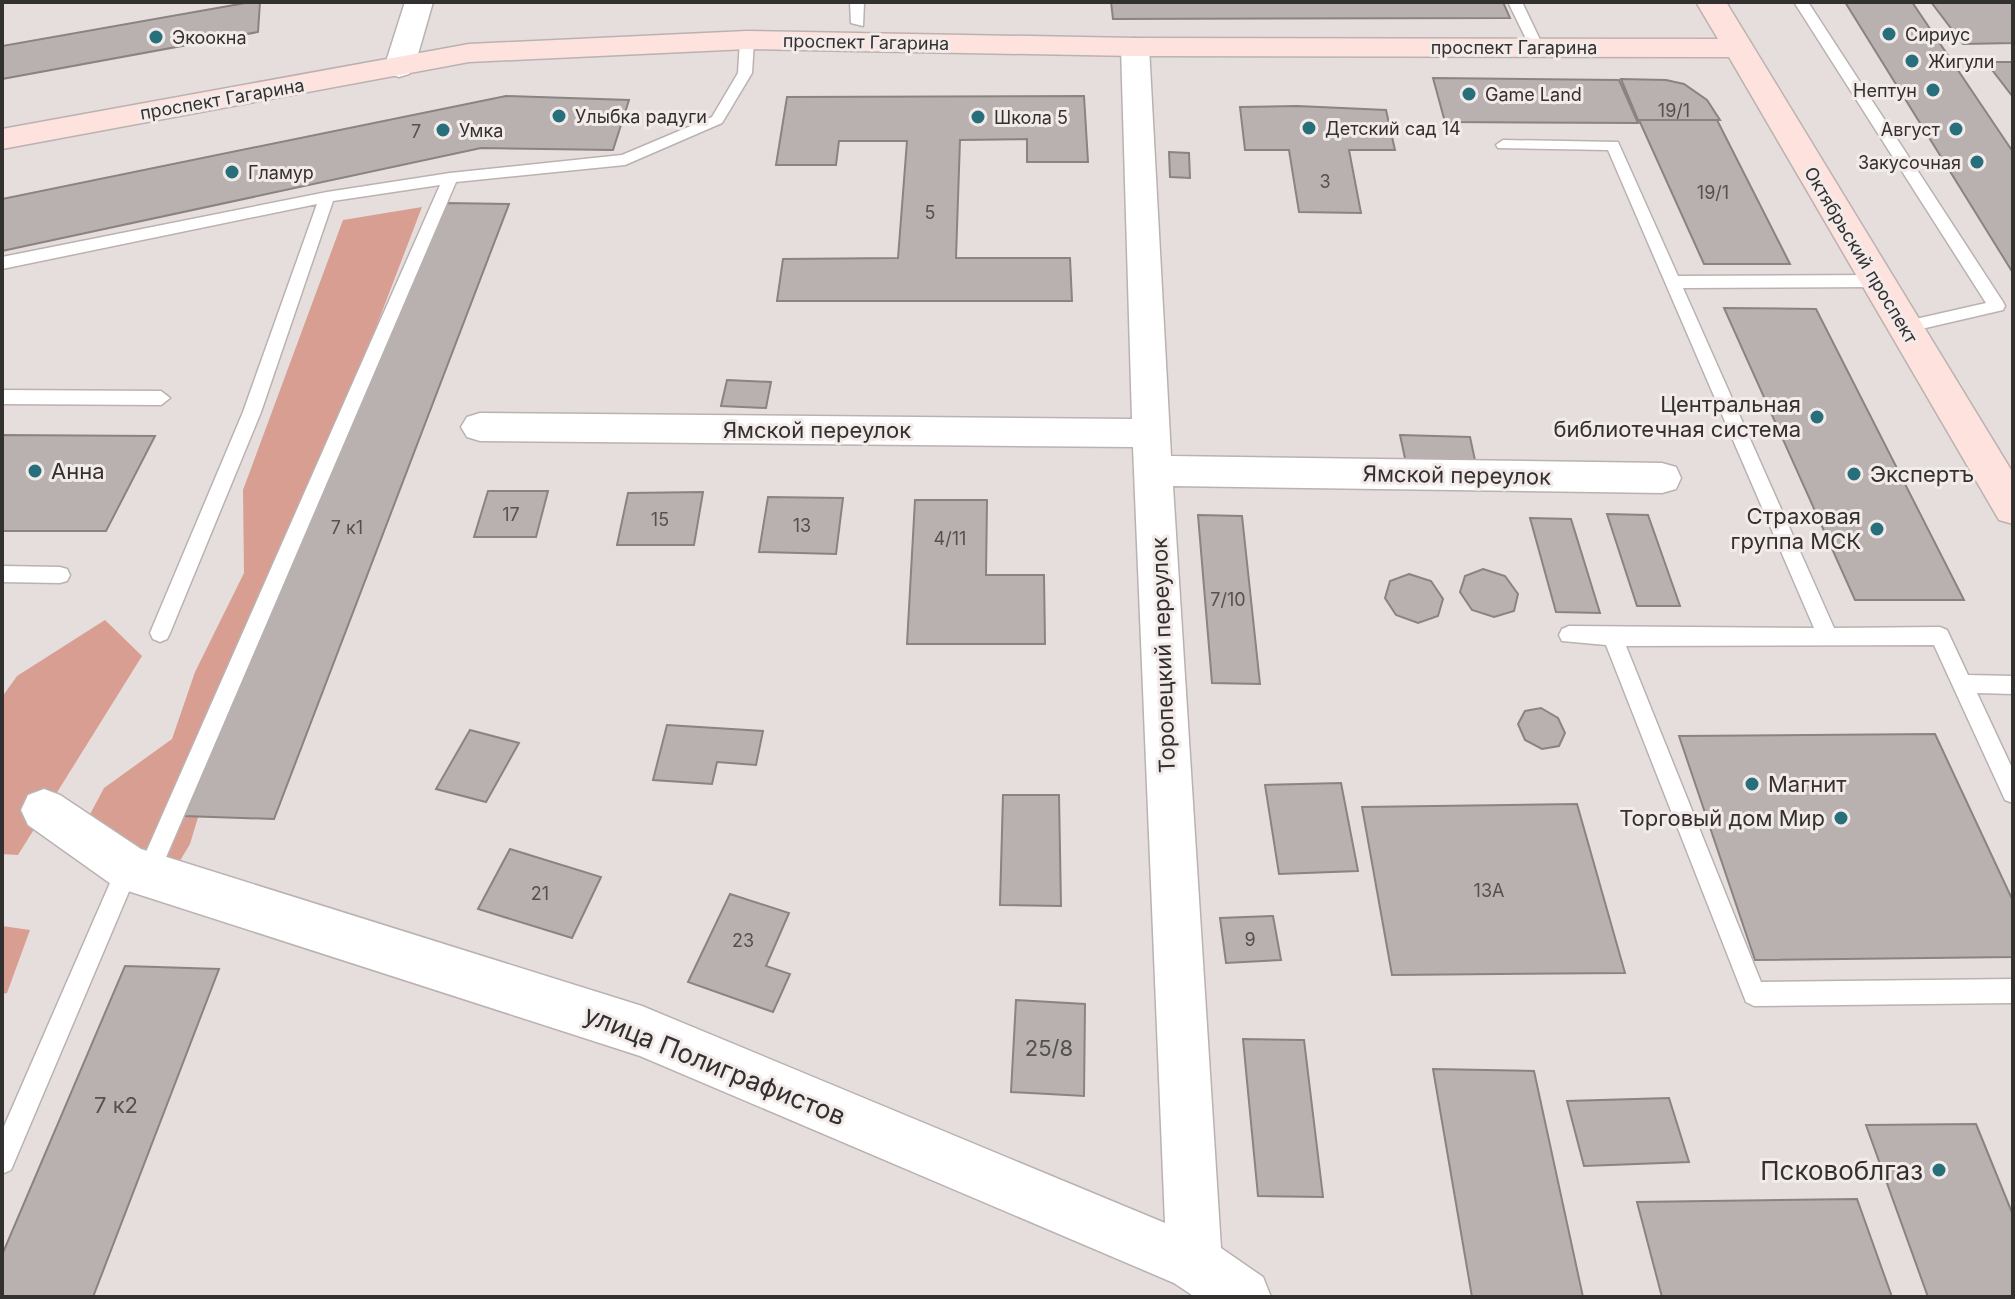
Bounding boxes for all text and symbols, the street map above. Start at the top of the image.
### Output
place label: Сириус [1905,24,1970,45]
marker: Сириус [1880,25,1898,43]
place label: Экоокна [172,27,247,48]
marker: Экоокна [147,28,165,46]
street label: проспект Гагарина [783,30,949,54]
street label: проспект Гагарина [1431,37,1597,58]
place label: Жигули [1928,51,1994,72]
marker: Жигули [1903,52,1921,70]
street label: проспект Гагарина [138,74,306,124]
place label: Нептун [1853,80,1917,101]
marker: Нептун [1924,81,1942,99]
place label: Game Land [1485,84,1582,105]
marker: Game Land [1460,85,1478,103]
house number: 19/1 [1658,100,1690,121]
place label: Улыбка радуги [575,106,707,127]
marker: Улыбка радуги [550,107,568,125]
place label: Школа 5 [994,107,1068,128]
marker: Школа 5 [969,108,987,126]
place label: Детский сад 14 [1325,118,1461,139]
marker: Детский сад 14 [1300,119,1318,137]
place label: Август [1881,119,1941,140]
place label: Умка [459,120,503,141]
marker: Август [1947,120,1965,138]
house number: 7 [411,121,421,142]
marker: Умка [434,121,452,139]
place label: Закусочная [1858,152,1961,173]
marker: Закусочная [1968,153,1986,171]
place label: Гламур [248,162,314,183]
marker: Гламур [223,163,241,181]
street label: Октябрьский проспект [1800,163,1922,347]
house number: 3 [1319,171,1331,192]
house number: 19/1 [1697,182,1729,203]
house number: 5 [925,202,935,223]
place label: Центральная библиотечная система [1554,391,1801,442]
marker: Центральная библиотечная система [1808,408,1826,426]
street label: Ямской переулок [723,417,911,443]
place label: Анна [51,458,105,484]
street label: Ямской переулок [1363,460,1551,490]
place label: Экспертъ [1870,461,1974,487]
marker: Анна [26,462,44,480]
marker: Экспертъ [1845,465,1863,483]
place label: Страховая группа МСК [1731,503,1861,554]
house number: 17 [502,504,520,525]
house number: 15 [651,509,669,530]
house number: 13 [793,515,811,536]
house number: 7 к1 [331,517,363,538]
marker: Страховая группа МСК [1868,520,1886,538]
house number: 4/11 [934,528,966,549]
street label: Торопецкий переулок [1146,536,1180,773]
house number: 7/10 [1210,589,1246,610]
place label: Магнит [1768,771,1847,797]
marker: Магнит [1743,775,1761,793]
place label: Торговый дом Мир [1619,805,1825,831]
marker: Торговый дом Мир [1832,809,1850,827]
house number: 13А [1474,880,1504,901]
house number: 21 [531,883,549,904]
house number: 9 [1244,929,1256,950]
house number: 23 [732,930,754,951]
street label: улица Полиграфистов [580,998,850,1132]
house number: 25/8 [1025,1035,1073,1061]
house number: 7 к2 [94,1092,138,1118]
place label: Псковоблгаз [1760,1155,1923,1186]
marker: Псковоблгаз [1930,1161,1948,1179]

